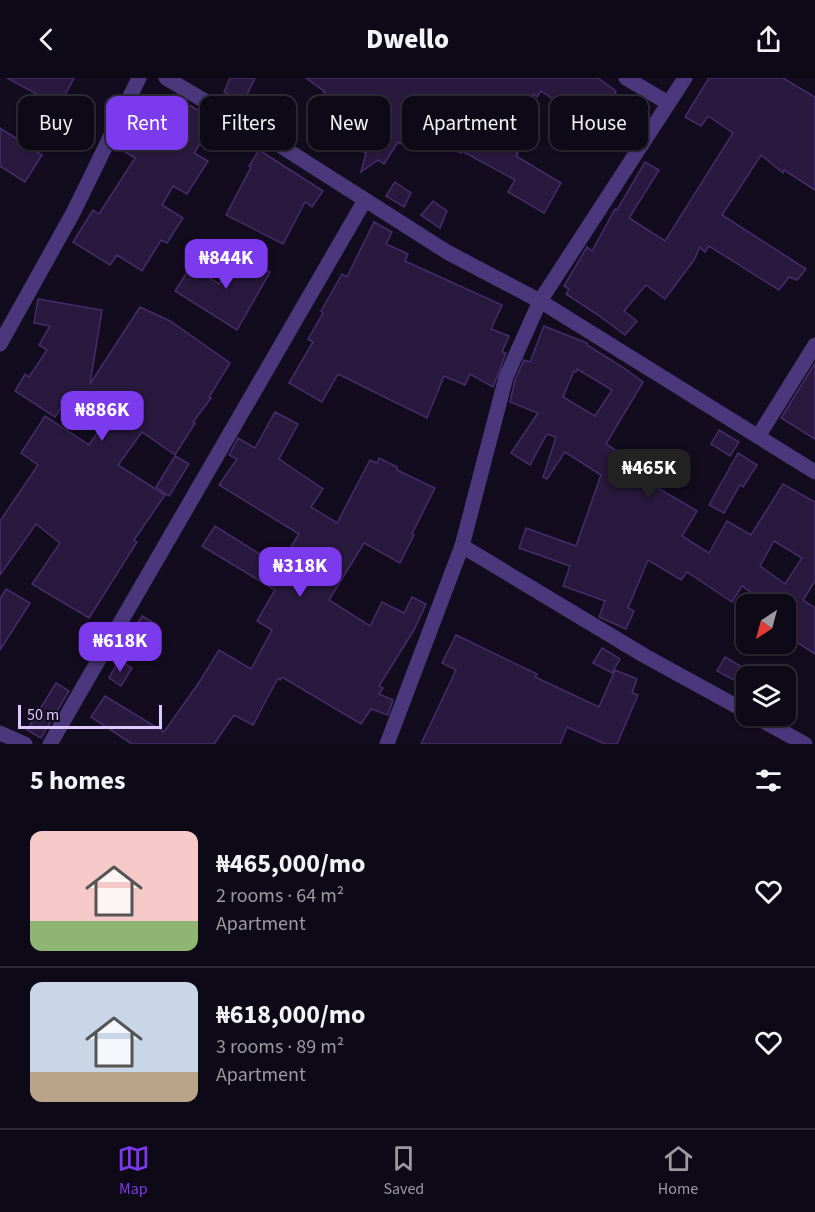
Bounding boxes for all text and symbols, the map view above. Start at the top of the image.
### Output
text: Dwello [366,20,449,59]
icon: back [30,23,63,56]
icon: share [752,23,785,56]
chip: Buy [18,96,94,150]
chip: Rent [106,96,188,150]
chip: Filters [200,96,296,150]
chip: New [308,96,390,150]
chip: Apartment [402,96,538,150]
chip: House [550,96,648,150]
pin: ₦844K [184,239,268,290]
text: ₦844K [199,244,253,272]
pin: ₦886K [60,391,144,442]
text: ₦886K [75,396,129,424]
pin: ₦465K [607,449,691,500]
text: ₦465K [622,454,676,482]
pin: ₦318K [258,547,342,598]
text: ₦318K [273,552,327,580]
north arrow [736,594,796,654]
map controls [736,594,796,726]
pin: ₦618K [78,622,162,673]
text: ₦618K [93,627,147,655]
button: layers [736,666,796,726]
scale bar [18,702,162,730]
text: 50 m [27,704,59,726]
text: 5 homes [30,762,125,799]
icon: filters [752,764,785,797]
text: ₦465,000/mo [216,845,365,882]
icon: home [78,855,150,927]
icon: heart [752,875,785,908]
text: 2 rooms · 64 m² [216,882,344,910]
text: Apartment [216,910,306,938]
text: ₦618,000/mo [216,996,365,1033]
icon: home [78,1006,150,1078]
icon: heart [752,1026,785,1059]
text: 3 rooms · 89 m² [216,1033,344,1061]
text: Apartment [216,1061,306,1089]
tab: Map [117,1142,150,1200]
tab: Saved [383,1142,424,1200]
tab: Home [658,1142,698,1200]

